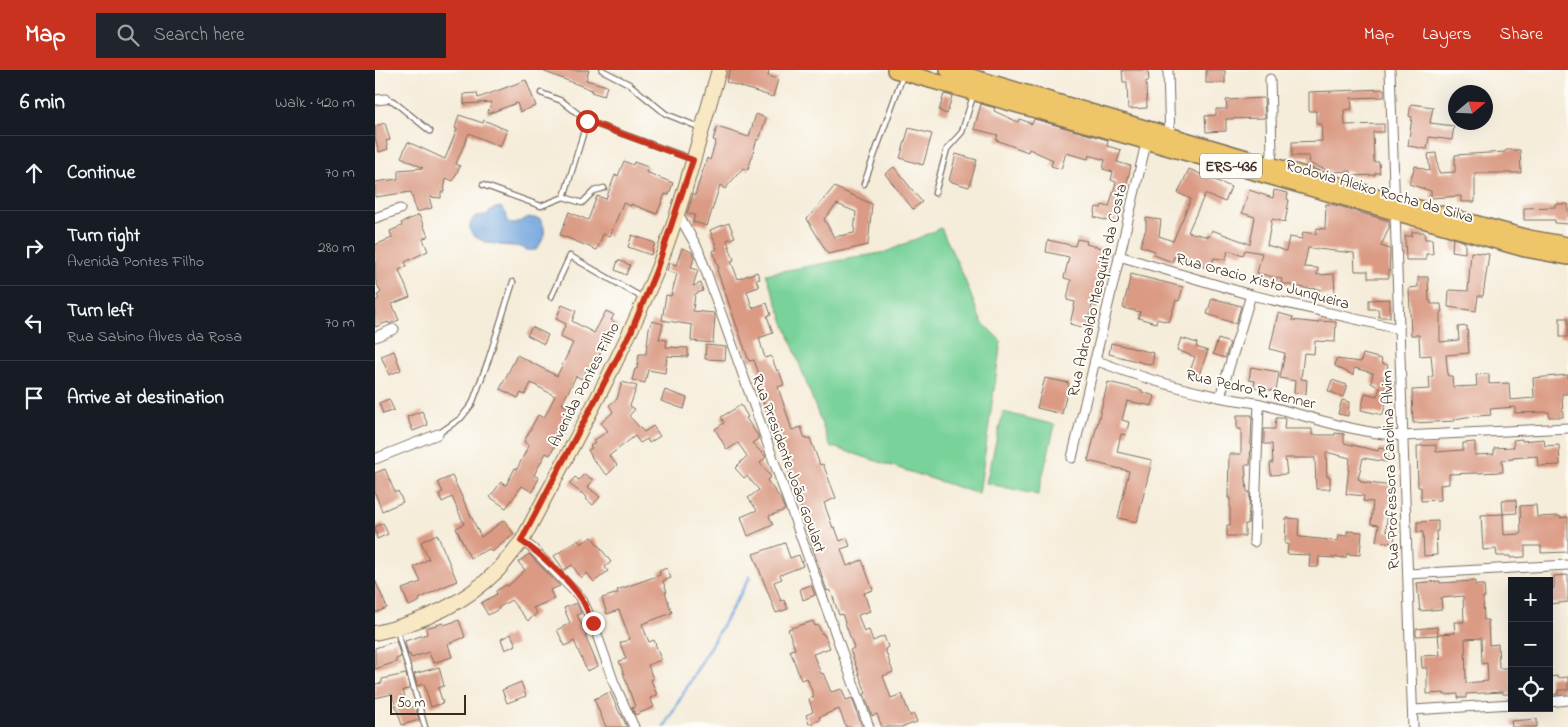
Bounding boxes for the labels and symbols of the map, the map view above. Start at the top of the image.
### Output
north arrow [1448,85,1493,130]
route start [576,110,599,133]
road number: ERS-436 [1200,154,1262,178]
street label: Rodovia Aleixo Rocha da Silva [1283,154,1476,230]
street label: Rua Adroaldo Mesquita da Costa [1062,182,1134,399]
street label: Rua Oracio Xisto Junqueira [1173,247,1352,317]
street label: Avenida Pontes Filho [543,318,627,451]
street label: Rua Pedro R. Renner [1183,363,1318,417]
street label: Rua Professora Carolina Alvim [1376,370,1406,570]
street label: Rua Presidente João Goulart [745,371,832,557]
route end [582,612,605,635]
scale bar [390,692,466,715]

